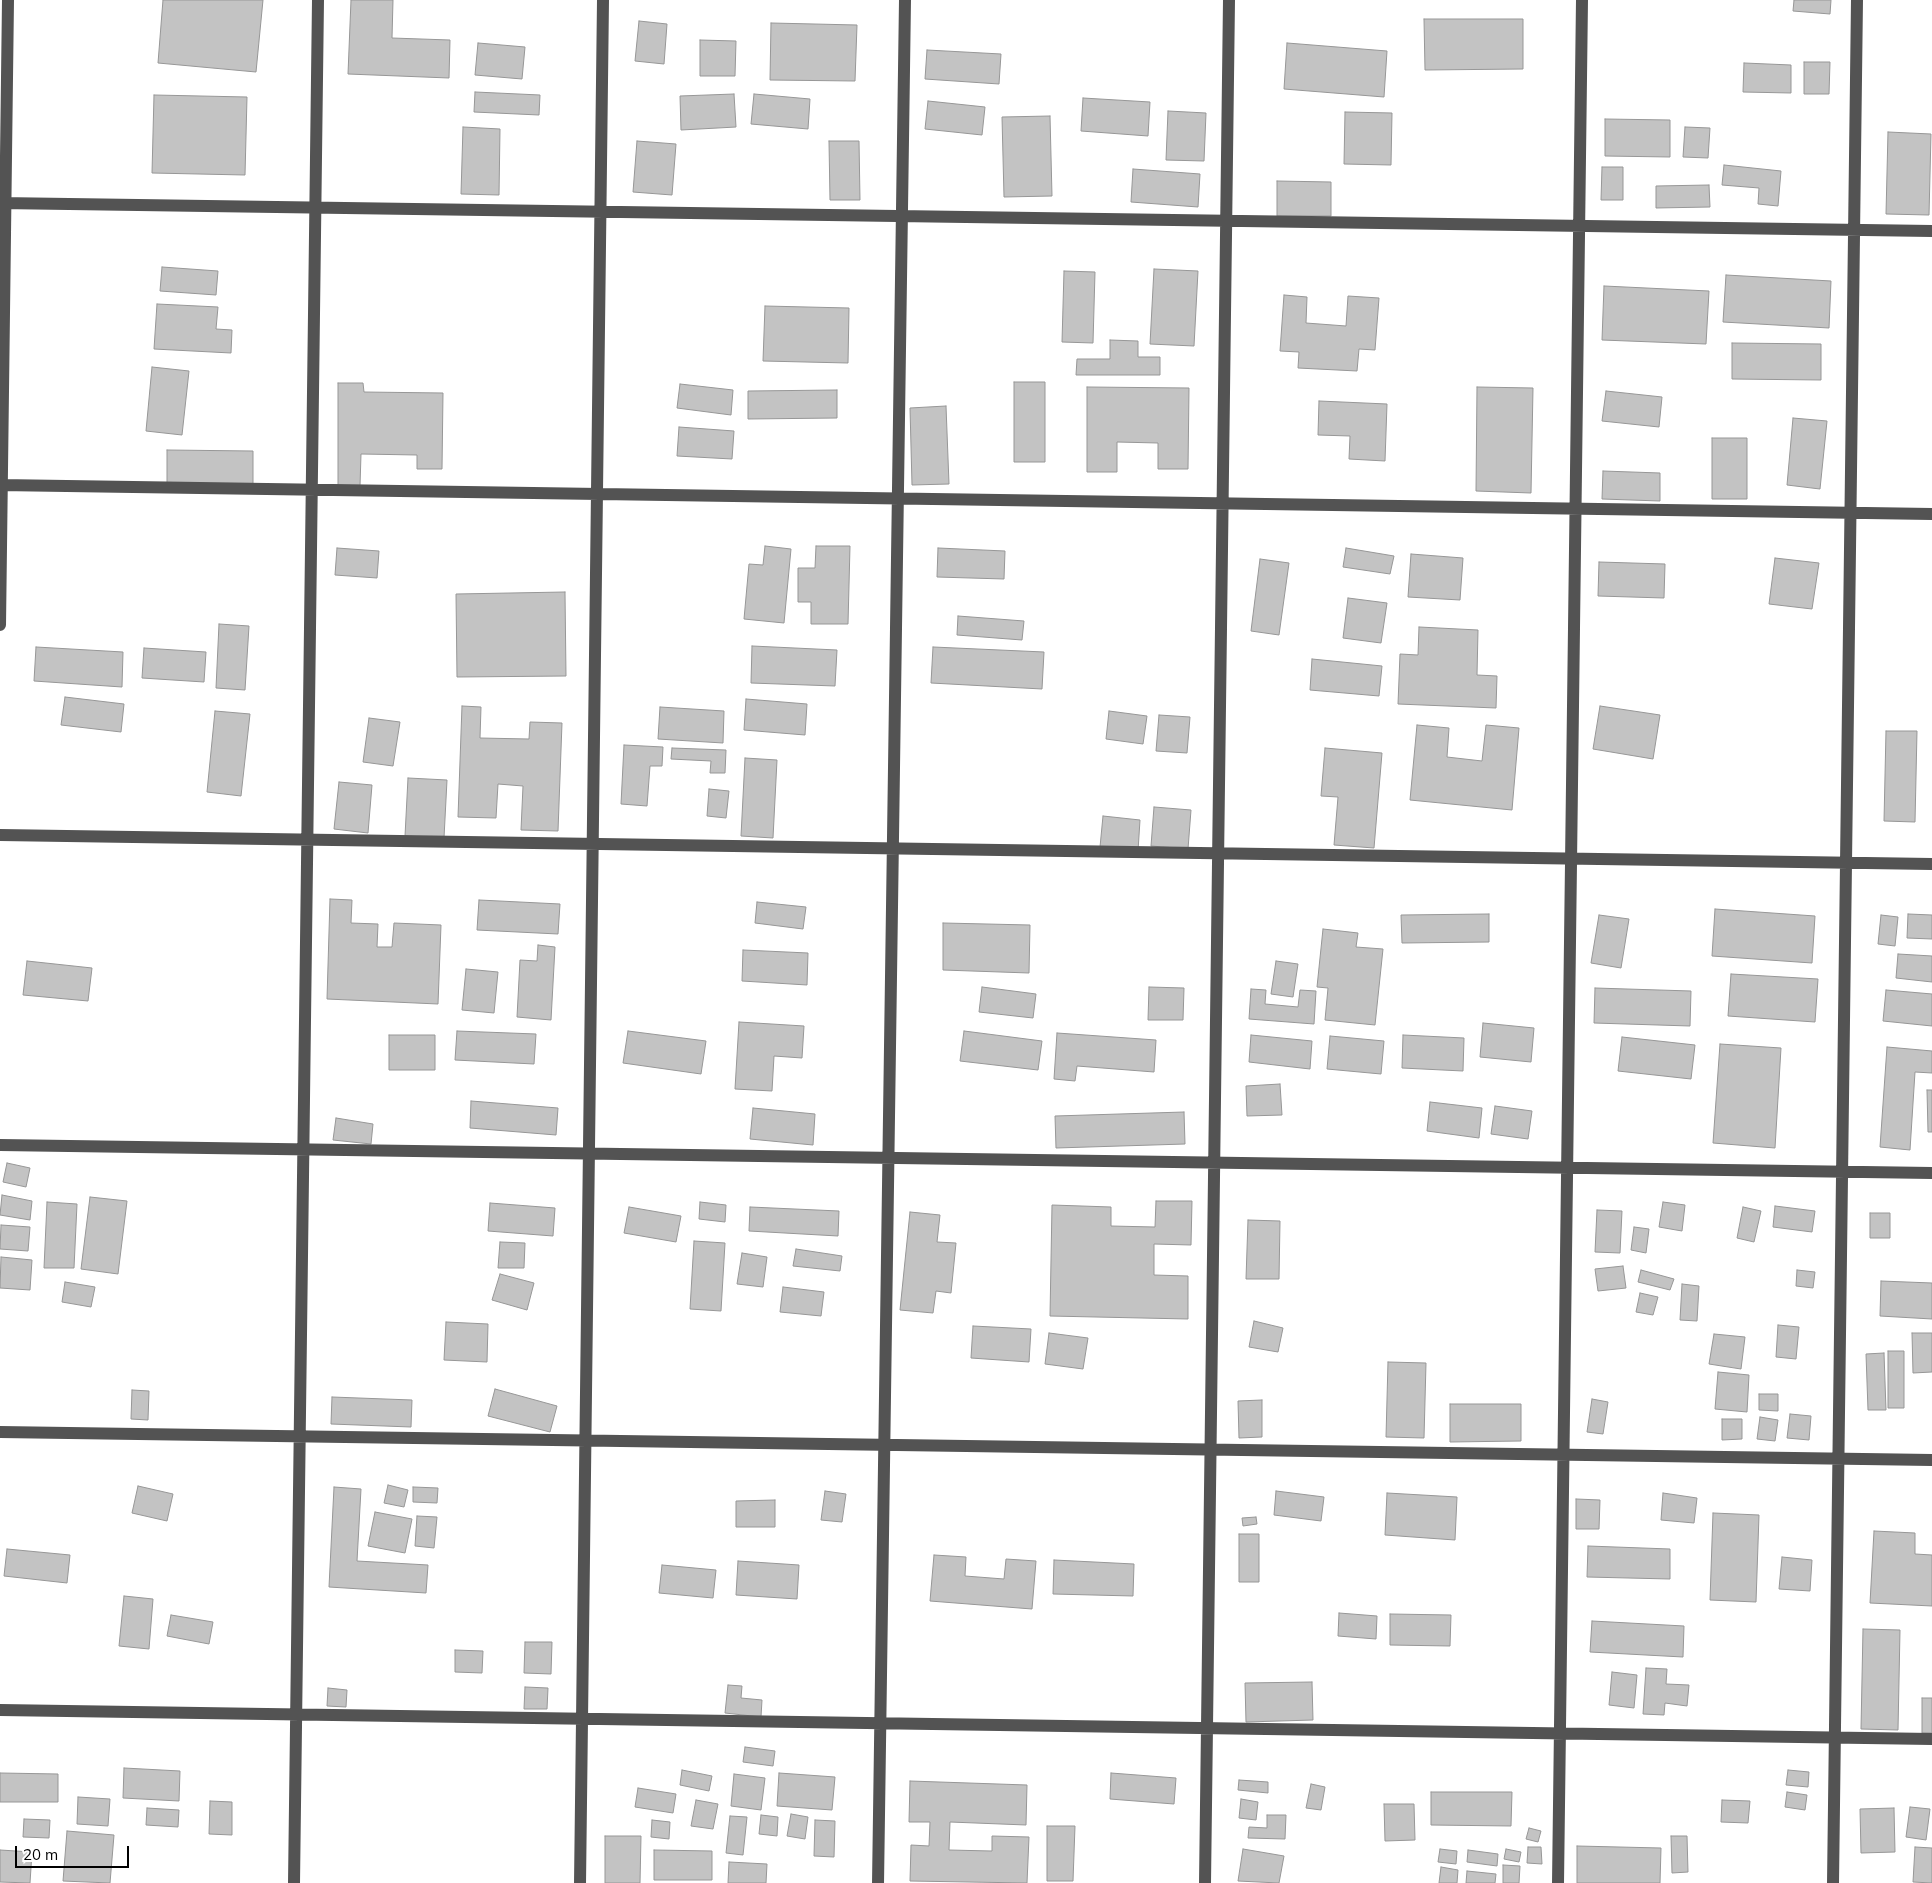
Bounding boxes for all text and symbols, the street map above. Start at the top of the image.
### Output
scale bar [18,1836,131,1868]
text: 20 m [23,1845,58,1864]

